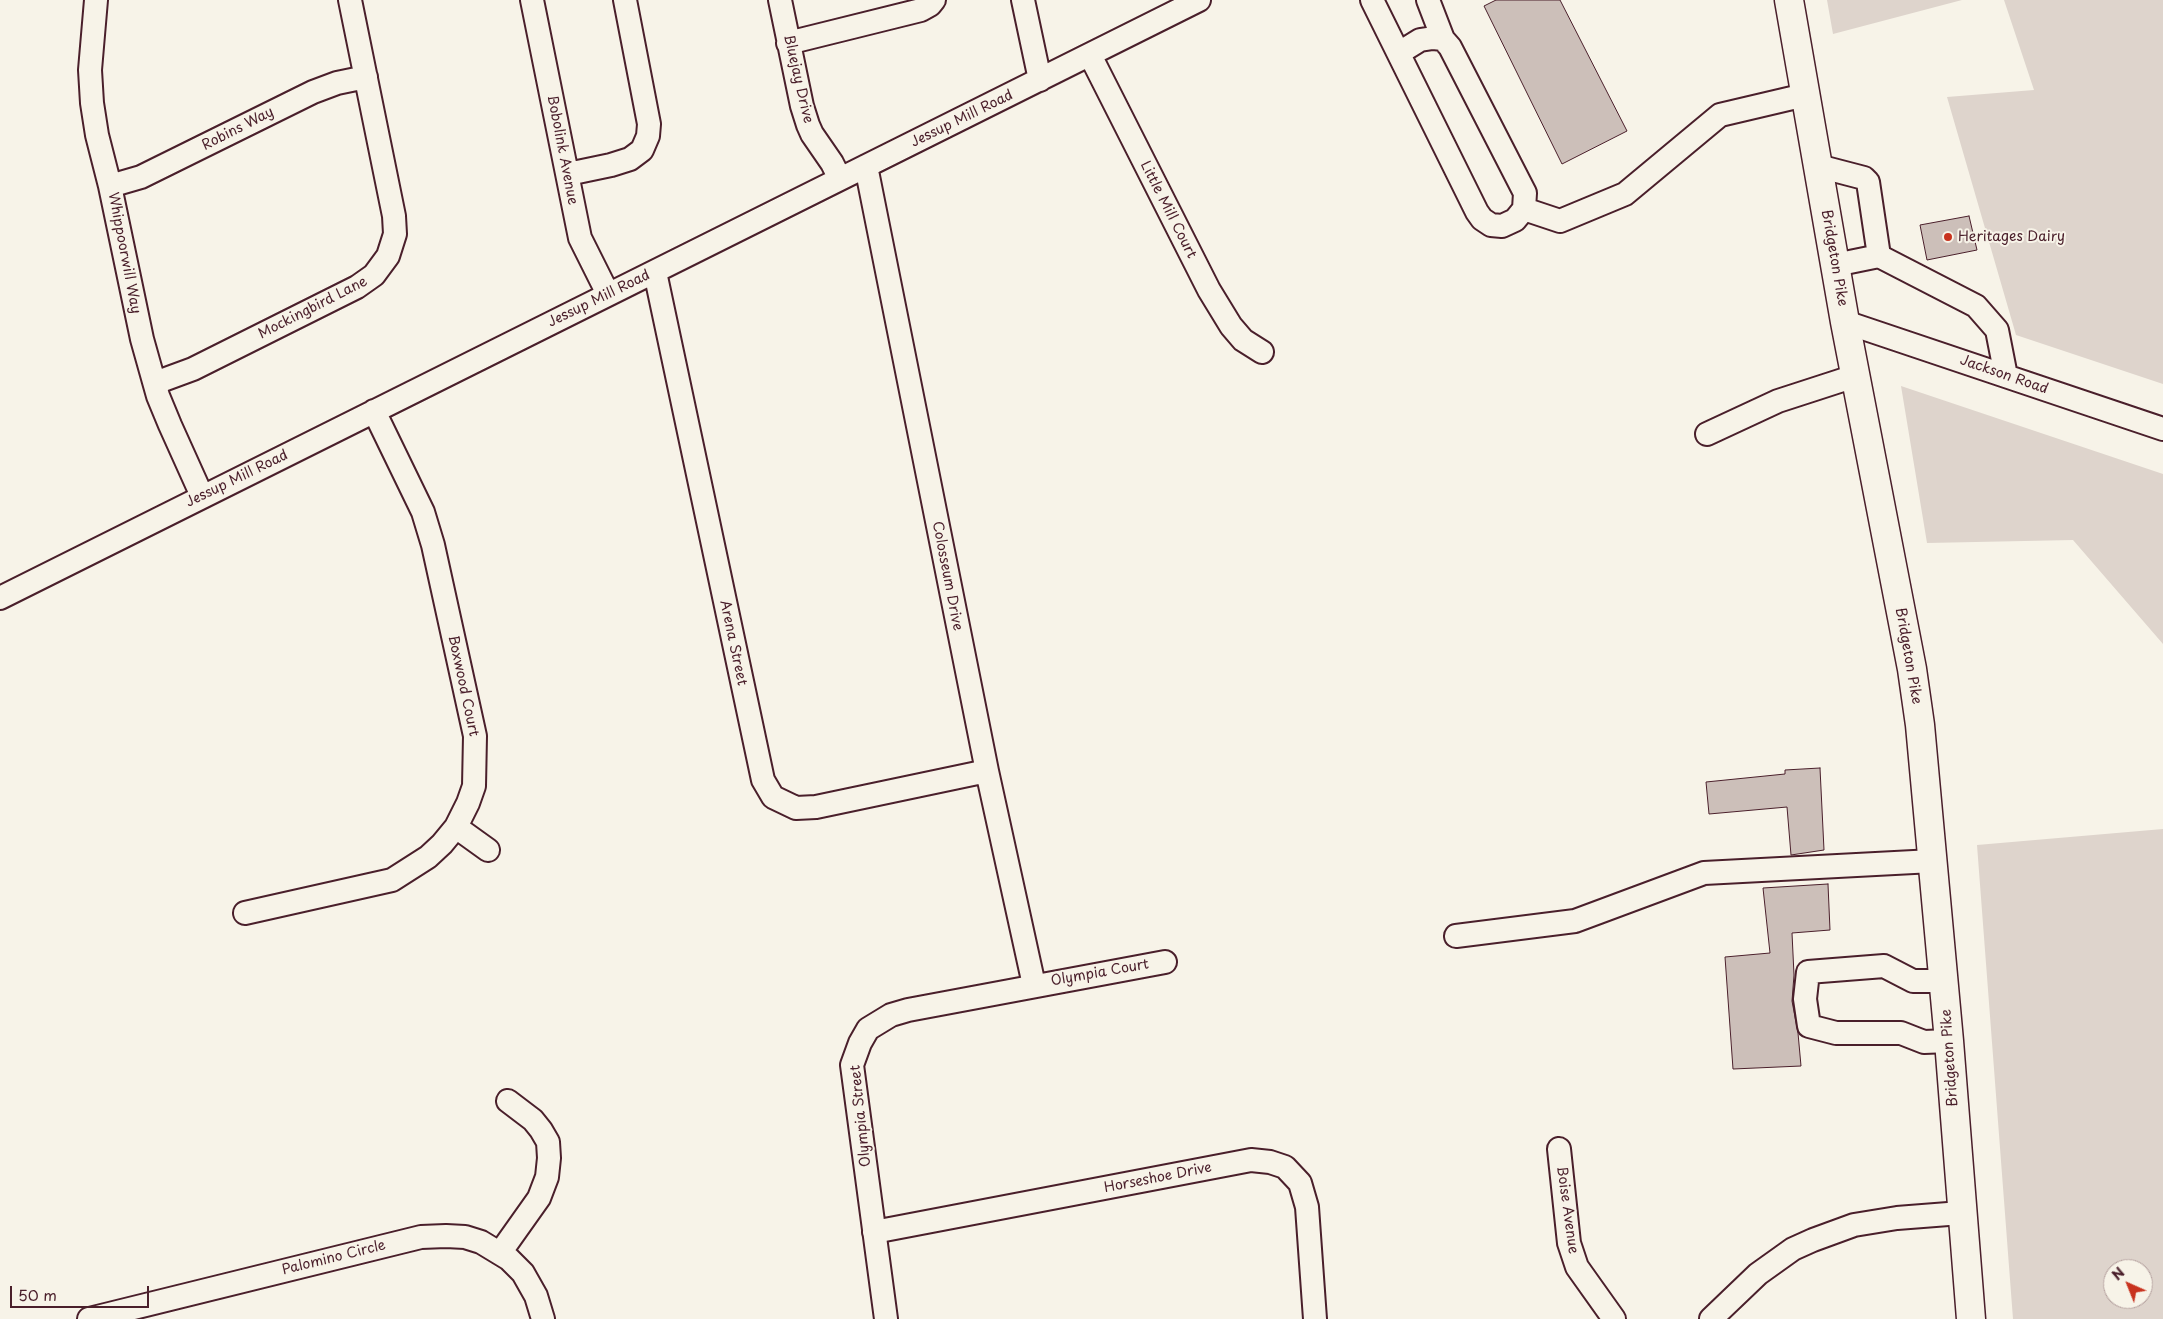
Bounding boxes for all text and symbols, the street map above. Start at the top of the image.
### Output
street label: Bluejay Drive [780,33,816,125]
street label: Jessup Mill Road [908,87,1016,151]
street label: Bobolink Avenue [543,94,581,206]
street label: Robins Way [199,104,277,154]
street label: Little Mill Court [1136,158,1200,262]
street label: Whippoorwill Way [104,191,144,315]
street label: Bridgeton Pike [1817,208,1851,308]
place label: Heritages Dairy [1958,229,2065,245]
marker: Heritages Dairy [1942,231,1954,243]
street label: Jessup Mill Road [545,267,653,331]
street label: Mockingbird Lane [256,273,370,343]
street label: Jackson Road [1958,352,2050,398]
street label: Jessup Mill Road [183,447,291,511]
street label: Colosseum Drive [928,520,966,632]
street label: Arena Street [716,599,750,687]
street label: Bridgeton Pike [1891,606,1925,706]
street label: Boxwood Court [444,634,482,738]
street label: Olympia Court [1050,956,1150,990]
street label: Bridgeton Pike [1938,1009,1962,1107]
street label: Olympia Street [847,1064,875,1168]
street label: Horseshoe Drive [1103,1159,1213,1197]
street label: Boise Avenue [1553,1165,1581,1255]
street label: Palomino Circle [280,1237,388,1279]
north arrow [2103,1259,2153,1309]
text: N [2107,1262,2129,1285]
scale bar [12,1276,151,1308]
text: 50 m [18,1283,57,1306]

